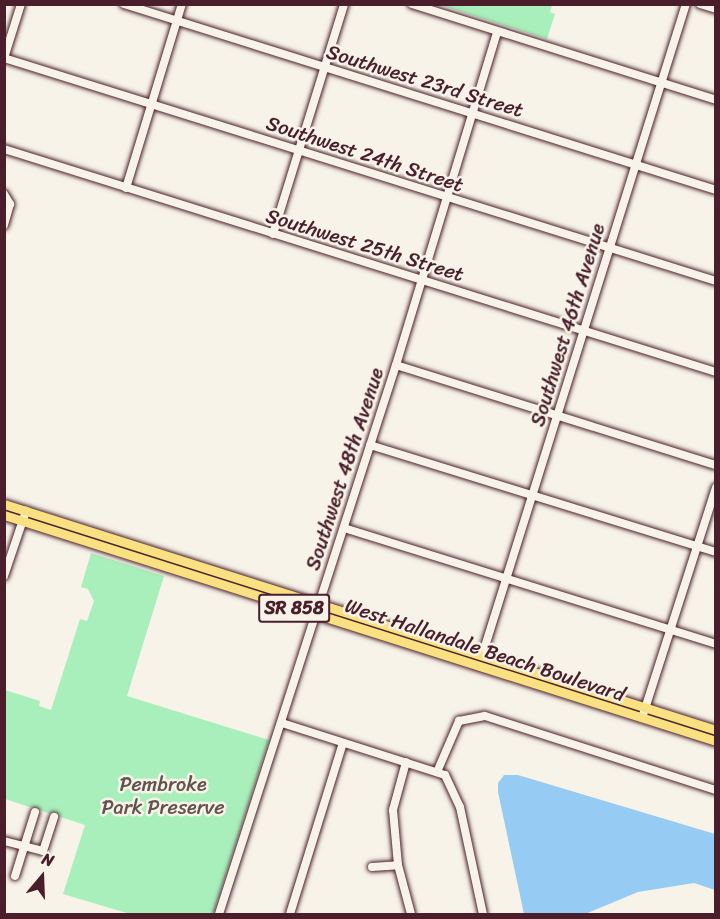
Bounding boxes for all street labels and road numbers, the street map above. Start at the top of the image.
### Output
street label: Southwest 23rd Street [324,40,526,122]
street label: Southwest 24th Street [263,111,467,197]
street label: Southwest 25th Street [263,203,467,287]
street label: Southwest 46th Avenue [526,220,610,430]
street label: Southwest 48th Avenue [301,364,389,574]
road number: SR 858 [258,593,330,623]
street label: West Hallandale Beach Boulevard [342,593,628,707]

